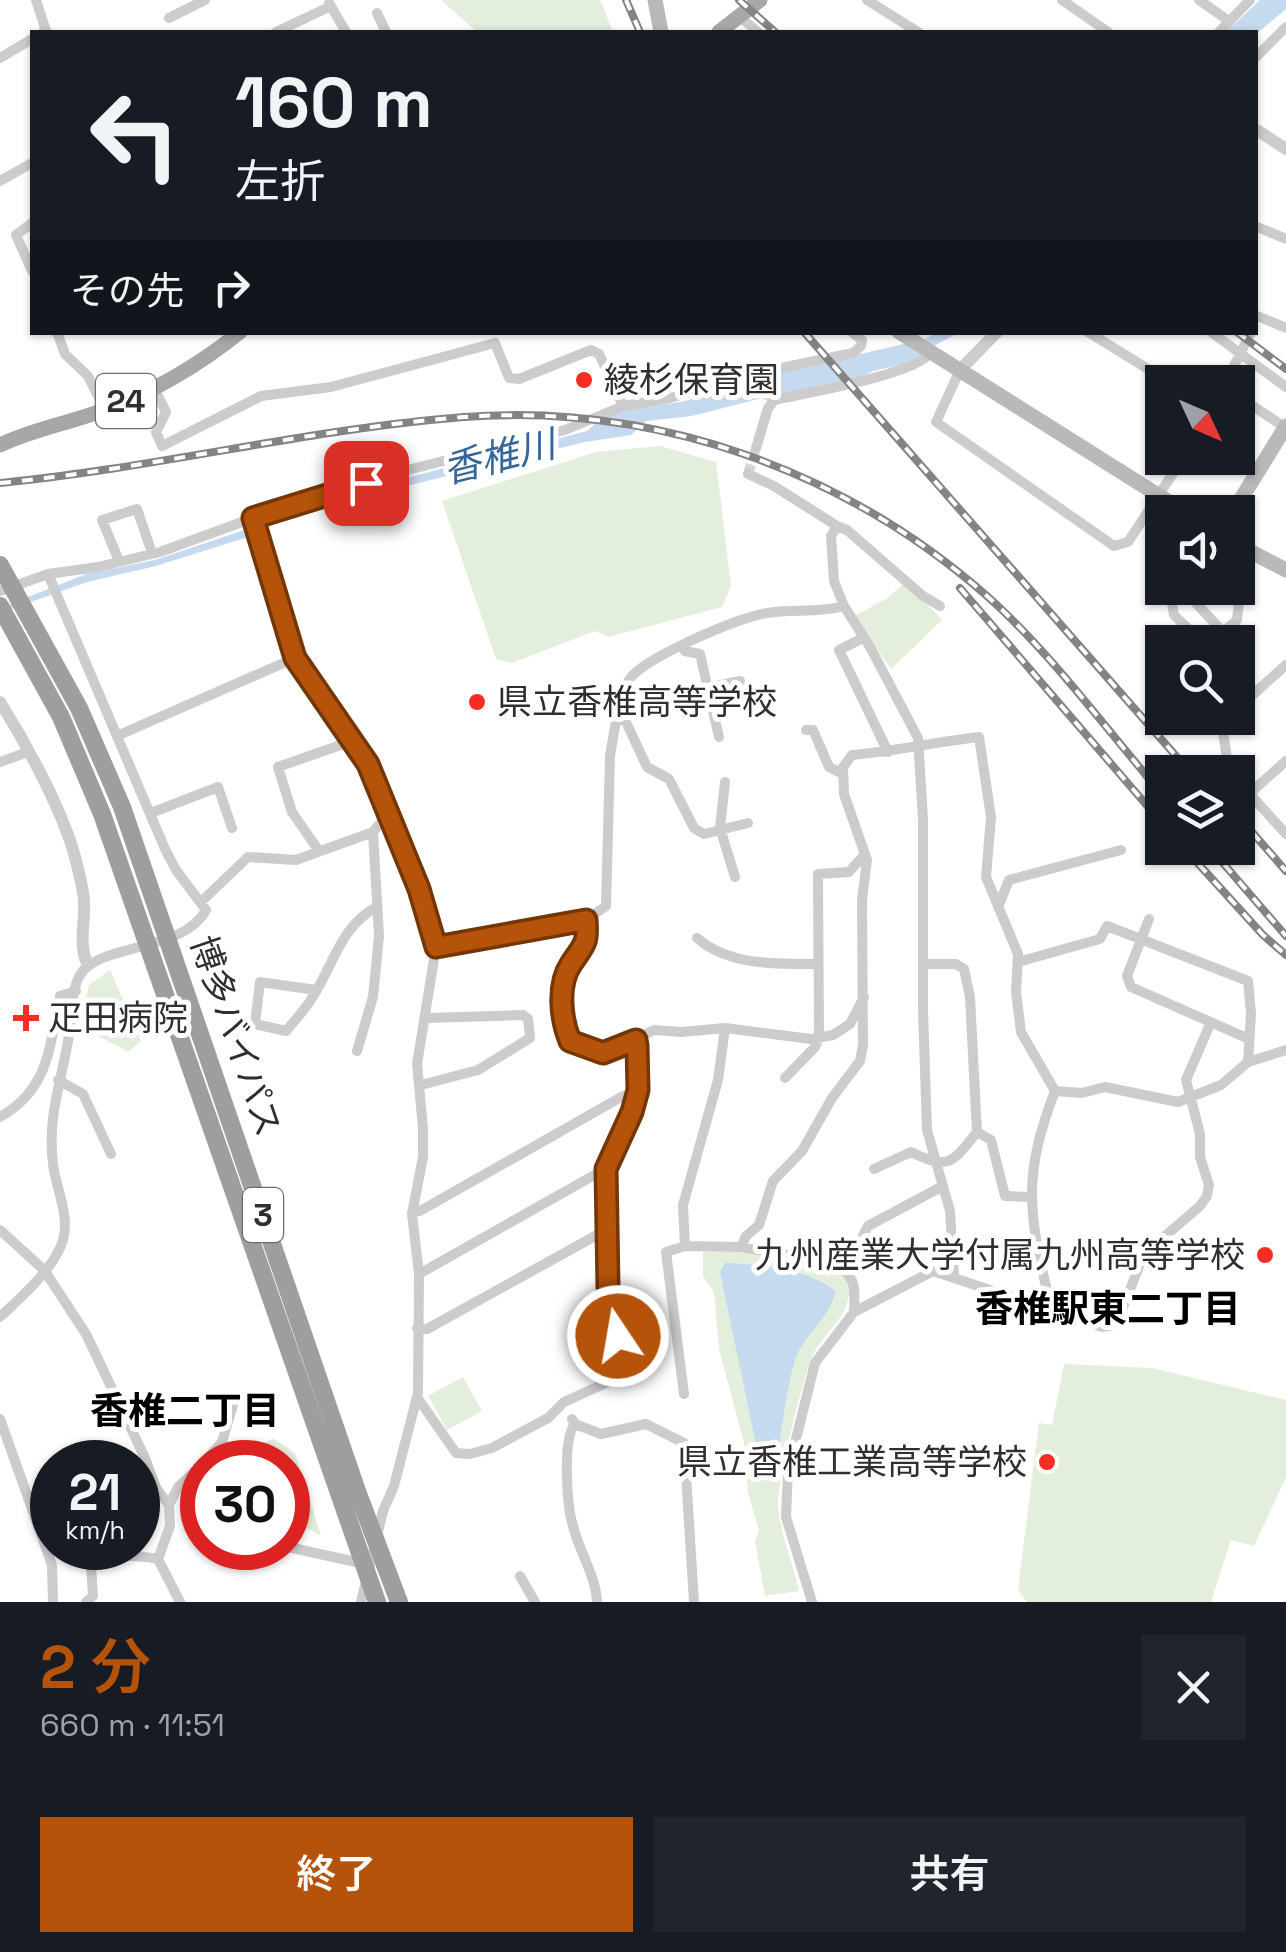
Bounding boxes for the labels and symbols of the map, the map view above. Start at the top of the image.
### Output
place label: 綾杉保育園 [604,358,779,402]
north arrow [1145,365,1255,475]
marker: 綾杉保育園 [573,369,595,391]
road number: 24 [96,374,156,428]
water label: 香椎川 [438,419,564,494]
pin [324,441,409,526]
place label: 県立香椎高等学校 [497,680,777,724]
marker: 県立香椎高等学校 [466,691,488,713]
street label: 博多バイパス [181,930,291,1142]
place label: 疋田病院 [48,996,188,1040]
marker: 疋田病院 [13,1005,39,1031]
road number: 3 [243,1188,283,1242]
place label: 九州産業大学付属九州高等学校 [755,1233,1245,1277]
marker: 九州産業大学付属九州高等学校 [1254,1244,1276,1266]
position arrow [566,1284,670,1388]
district label: 香椎駅東二丁目 [975,1285,1241,1333]
district label: 香椎二丁目 [90,1387,280,1435]
speed limit sign: 30 [180,1440,310,1570]
place label: 県立香椎工業高等学校 [677,1440,1027,1484]
marker: 県立香椎工業高等学校 [1036,1451,1058,1473]

